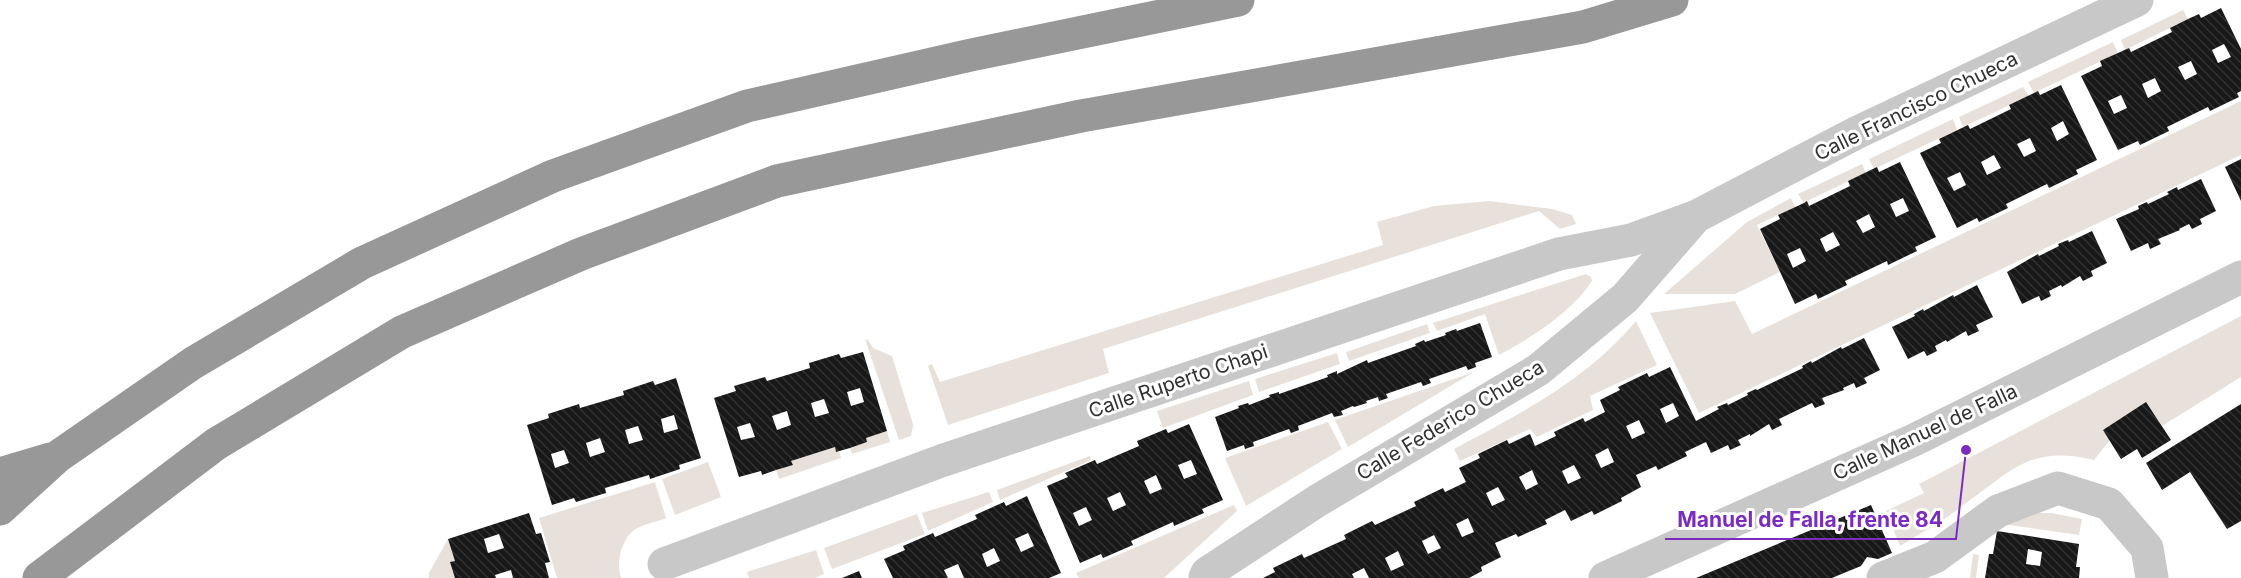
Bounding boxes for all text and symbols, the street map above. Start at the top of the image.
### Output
street label: Calle Francisco Chueca [1810,46,2022,166]
street label: Calle Ruperto Chapi [1085,339,1271,423]
street label: Calle Federico Chueca [1352,355,1548,485]
street label: Calle Manuel de Falla [1829,379,2021,485]
callout: Manuel de Falla, frente 84 [1665,500,1956,539]
text: Manuel de Falla, frente 84 [1677,507,1943,532]

